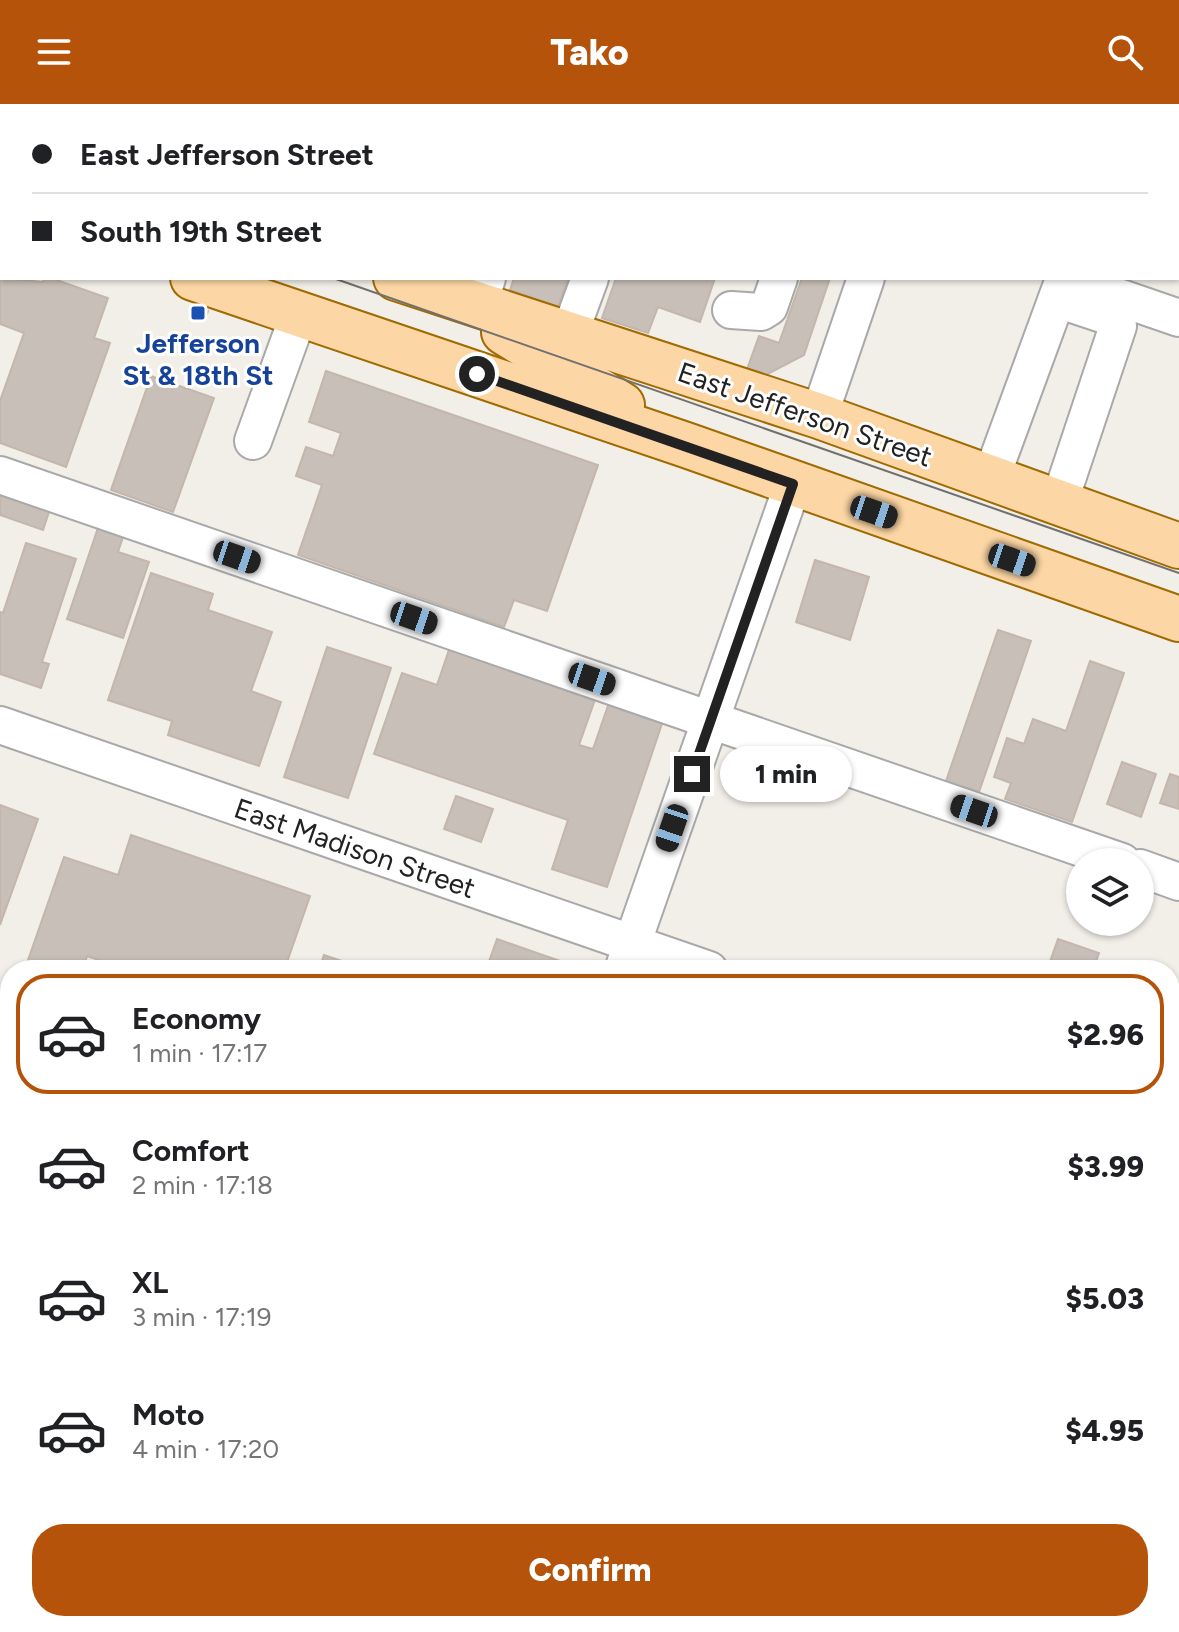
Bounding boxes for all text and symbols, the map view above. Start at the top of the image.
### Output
icon: menu [32,30,76,74]
icon: search [1103,30,1147,74]
text: Tako [550,31,629,74]
text: East Jefferson Street [80,136,374,173]
text: South 19th Street [80,213,322,250]
marker: Jefferson St & 18th St [189,304,207,322]
place label: Jefferson St & 18th St [123,326,273,392]
street label: East Jefferson Street [673,355,937,473]
route start [459,356,495,392]
car [847,493,901,531]
car [210,538,264,576]
car [985,541,1039,579]
car [387,599,441,637]
car [565,660,619,698]
callout: 1 min [720,746,852,802]
route end [674,756,710,792]
text: 1 min [755,758,817,790]
street label: East Madison Street [230,791,480,905]
car [947,792,1001,830]
car [653,801,691,855]
map controls [1066,848,1154,936]
button: layers [1066,848,1154,936]
icon: car [36,998,108,1070]
text: Economy [132,1000,261,1037]
text: $2.96 [1067,1016,1144,1053]
text: 1 min · 17:17 [132,1037,267,1069]
icon: car [36,1130,108,1202]
text: Comfort [132,1132,250,1169]
text: $3.99 [1068,1148,1144,1185]
text: 2 min · 17:18 [132,1169,273,1201]
icon: car [36,1262,108,1334]
text: XL [132,1264,168,1301]
text: $5.03 [1066,1280,1144,1317]
text: 3 min · 17:19 [132,1301,271,1333]
icon: car [36,1394,108,1466]
text: Moto [132,1396,204,1433]
text: $4.95 [1065,1412,1144,1449]
text: 4 min · 17:20 [132,1433,279,1465]
button: Confirm [32,1524,1148,1616]

